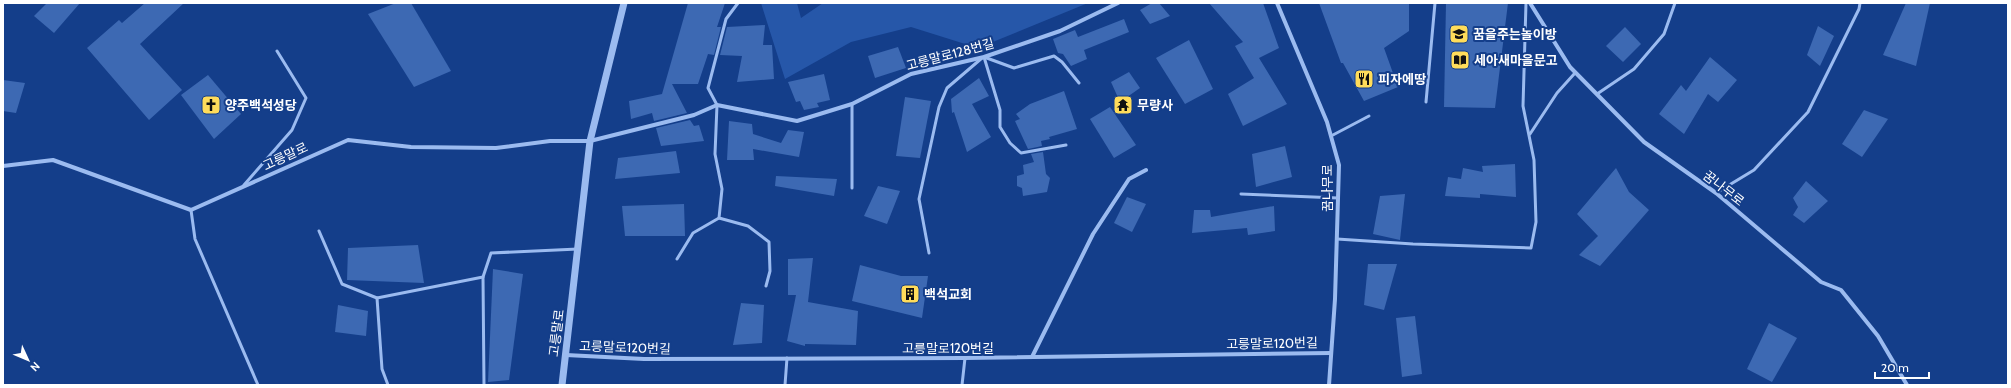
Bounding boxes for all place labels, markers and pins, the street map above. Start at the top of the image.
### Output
school or university icon: 꿈을주는놀이방 [1448,23,1470,45]
place label: 꿈을주는놀이방 [1473,26,1557,42]
library icon: 세아새마을문고 [1449,49,1471,71]
place label: 세아새마을문고 [1474,52,1558,68]
restaurant icon: 피자에땅 [1353,68,1375,90]
place label: 피자에땅 [1378,71,1426,87]
church icon: 양주백석성당 [200,94,222,116]
temple icon: 무량사 [1112,94,1134,116]
place label: 양주백석성당 [225,97,297,113]
place label: 무량사 [1137,97,1173,113]
building icon: 백석교회 [899,283,921,305]
place label: 백석교회 [924,286,972,302]

